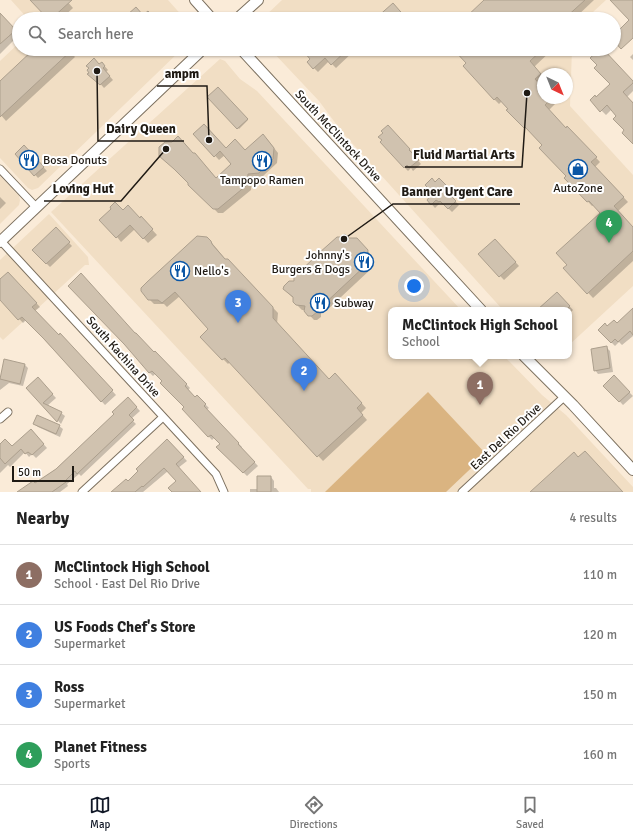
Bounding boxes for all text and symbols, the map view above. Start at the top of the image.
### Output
search box [12,12,621,56]
icon: search [26,23,48,45]
text: Search here [58,25,134,43]
callout: ampm [157,61,207,86]
text: ampm [165,66,200,82]
north arrow [537,68,573,104]
street label: South McClintock Drive [292,87,384,185]
callout: Dairy Queen [98,116,184,141]
text: Dairy Queen [106,121,176,137]
callout: Fluid Martial Arts [405,142,522,167]
text: Fluid Martial Arts [413,147,515,163]
restaurant icon: Bosa Donuts [18,149,40,171]
restaurant icon: Tampopo Ramen [251,150,273,172]
place label: Bosa Donuts [43,153,107,168]
shop icon: AutoZone [567,158,589,180]
place label: Tampopo Ramen [220,173,304,188]
callout: Loving Hut [44,176,121,201]
callout: Banner Urgent Care [393,179,520,204]
text: Loving Hut [52,181,114,197]
place label: AutoZone [553,181,603,196]
text: Banner Urgent Care [401,184,513,200]
pin: 4 [596,210,622,243]
place label: Johnny's Burgers & Dogs [272,248,350,277]
restaurant icon: Johnny's Burgers & Dogs [353,251,375,273]
restaurant icon: Nello's [169,260,191,282]
place label: Nello's [194,264,229,279]
your location [404,276,424,296]
pin: 3 [225,290,251,323]
restaurant icon: Subway [309,292,331,314]
place label: Subway [334,296,374,311]
popup [388,307,572,359]
street label: South Kachina Drive [83,313,163,401]
text: McClintock High School [402,316,558,334]
text: School [402,334,440,350]
pin: 2 [291,358,317,391]
pin: 1 [467,372,493,405]
street label: East Del Rio Drive [468,400,544,474]
scale bar [12,464,74,483]
text: 50 m [18,466,41,479]
text: Nearby [16,508,69,529]
text: 4 results [569,510,617,526]
text: McClintock High School [54,558,210,576]
text: 1 [25,567,33,583]
text: 110 m [583,567,617,583]
text: School · East Del Rio Drive [54,576,200,592]
text: US Foods Chef's Store [54,618,195,636]
text: 2 [25,627,33,643]
text: 120 m [583,627,617,643]
text: Supermarket [54,636,126,652]
text: Ross [54,678,84,696]
text: 3 [25,687,33,703]
text: 150 m [583,687,617,703]
text: Supermarket [54,696,126,712]
text: Planet Fitness [54,738,147,756]
text: 4 [25,747,33,763]
text: 160 m [583,747,617,763]
text: Sports [54,756,90,772]
tab: Map [89,794,111,831]
tab: Directions [290,794,338,831]
tab: Saved [516,794,544,831]

